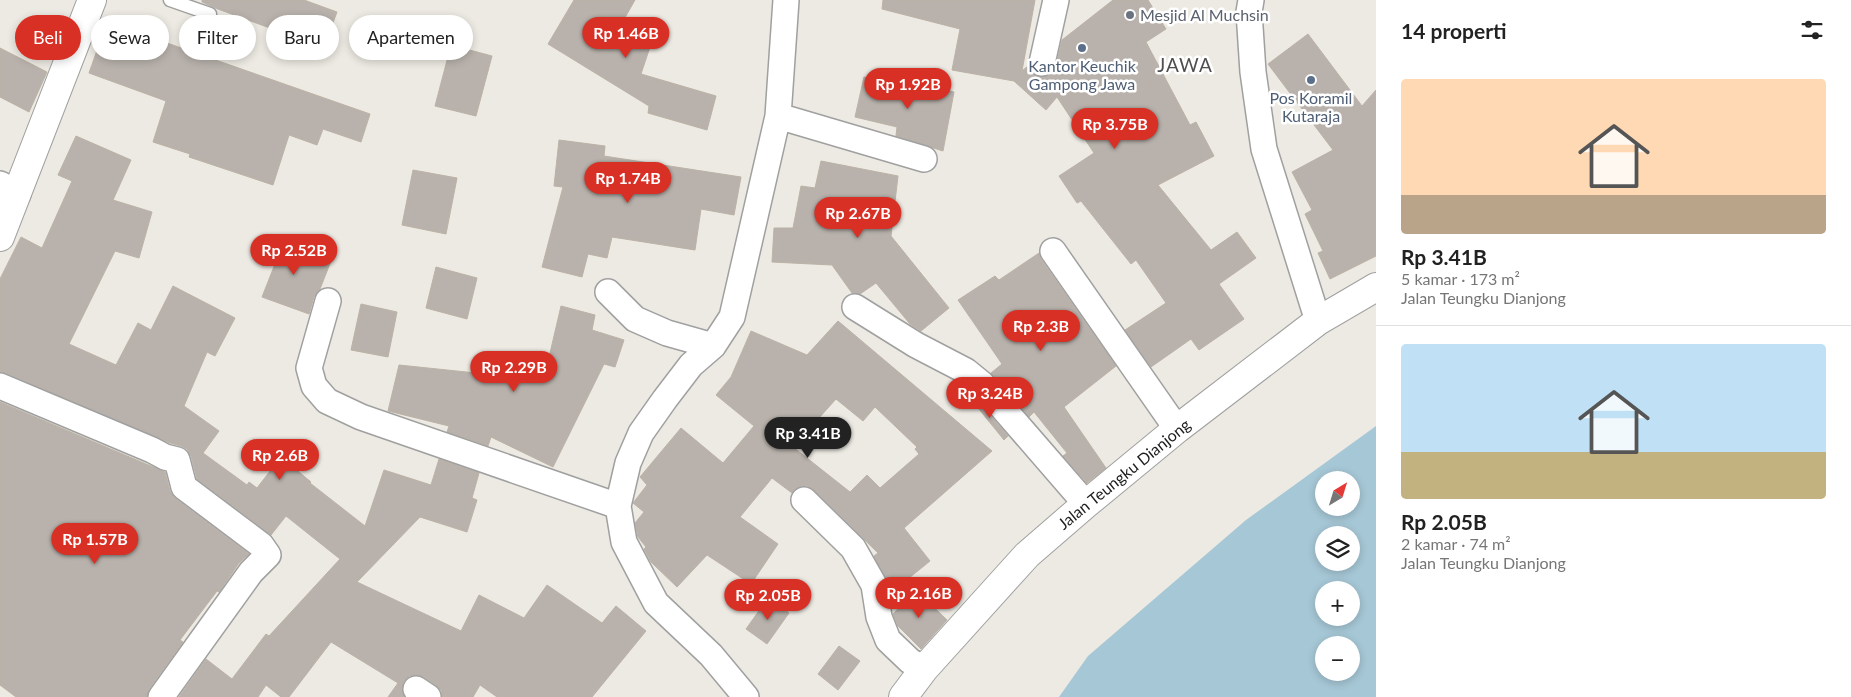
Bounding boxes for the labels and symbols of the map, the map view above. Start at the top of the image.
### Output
place label: Mesjid Al Muchsin [1140,5,1269,24]
marker: Mesjid Al Muchsin [1124,9,1136,21]
pin: Rp 1.46B [574,17,678,59]
marker: Kantor Keuchik Gampong Jawa [1076,42,1088,54]
district label: JAWA [1157,53,1213,76]
place label: Kantor Keuchik Gampong Jawa [1028,56,1137,93]
pin: Rp 1.92B [856,68,960,110]
marker: Pos Koramil Kutaraja [1305,74,1317,86]
place label: Pos Koramil Kutaraja [1270,88,1352,125]
pin: Rp 3.75B [1063,108,1167,150]
pin: Rp 1.74B [576,162,680,204]
pin: Rp 2.67B [806,196,910,239]
pin: Rp 2.52B [242,234,346,276]
pin: Rp 2.3B [995,310,1087,352]
pin: Rp 2.29B [462,350,566,393]
pin: Rp 3.24B [938,376,1042,419]
street label: Jalan Teungku Dianjong [1054,414,1194,533]
pin: Rp 3.41B [756,416,860,459]
pin: Rp 2.6B [234,438,326,481]
north arrow [1315,471,1360,516]
pin: Rp 1.57B [43,522,147,565]
pin: Rp 2.16B [867,576,971,619]
pin: Rp 2.05B [716,578,820,621]

